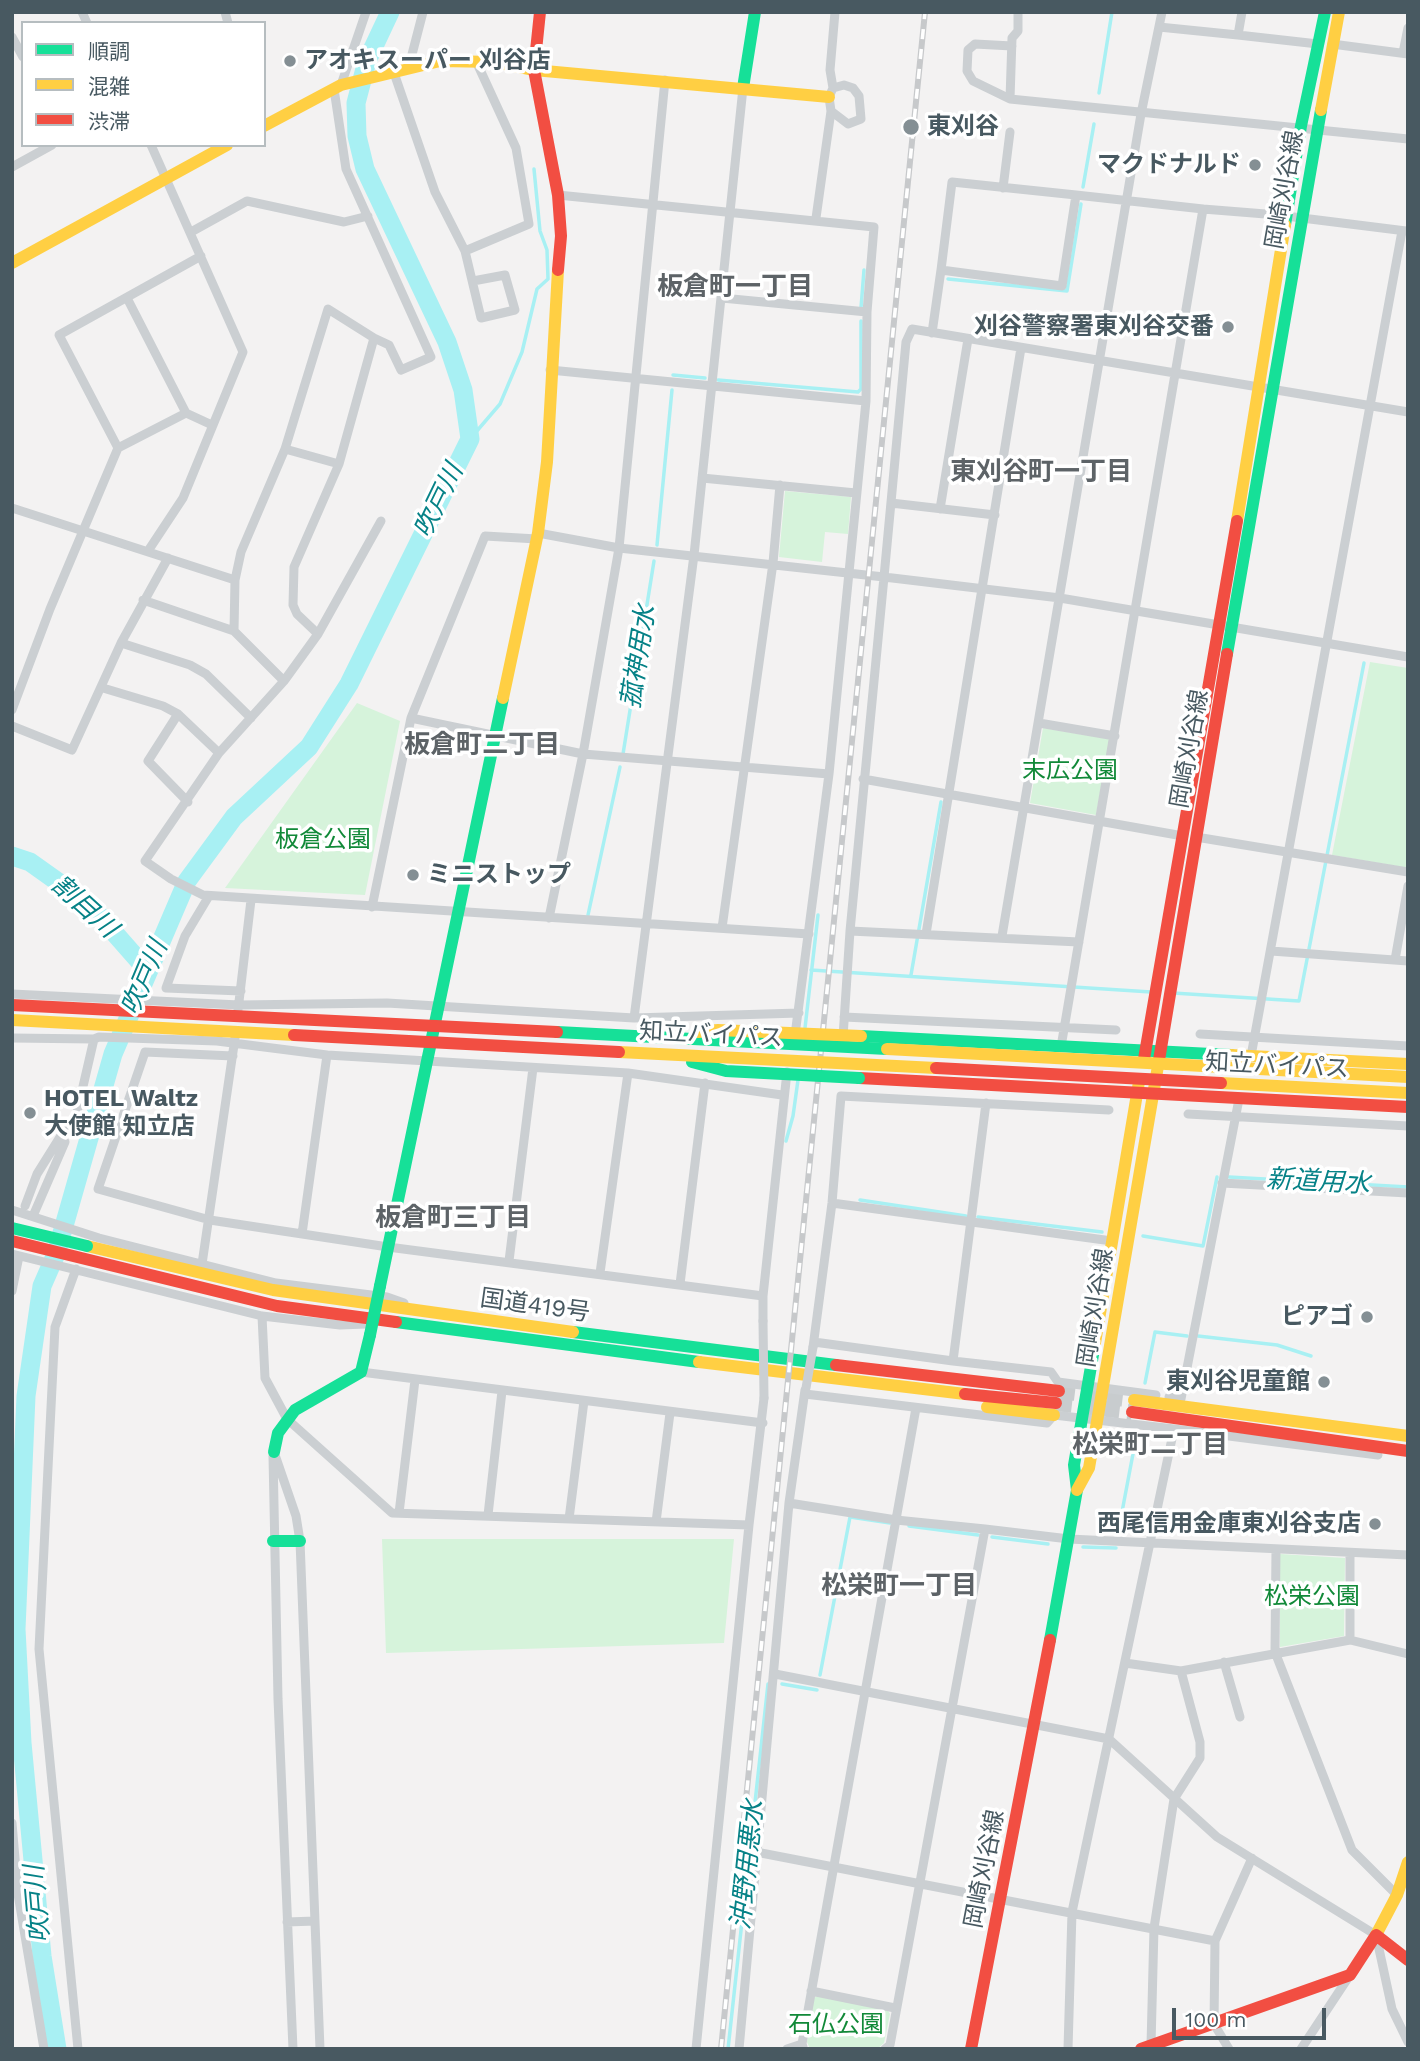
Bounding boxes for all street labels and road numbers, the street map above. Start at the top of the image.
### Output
street label: 岡崎刈谷線 [1260,128,1310,252]
street label: 岡崎刈谷線 [1165,687,1215,811]
street label: 知立バイパス [638,1017,784,1053]
street label: 知立バイパス [1204,1048,1350,1084]
street label: 岡崎刈谷線 [1072,1246,1120,1370]
street label: 国道419号 [478,1284,592,1328]
street label: 岡崎刈谷線 [959,1807,1011,1931]

